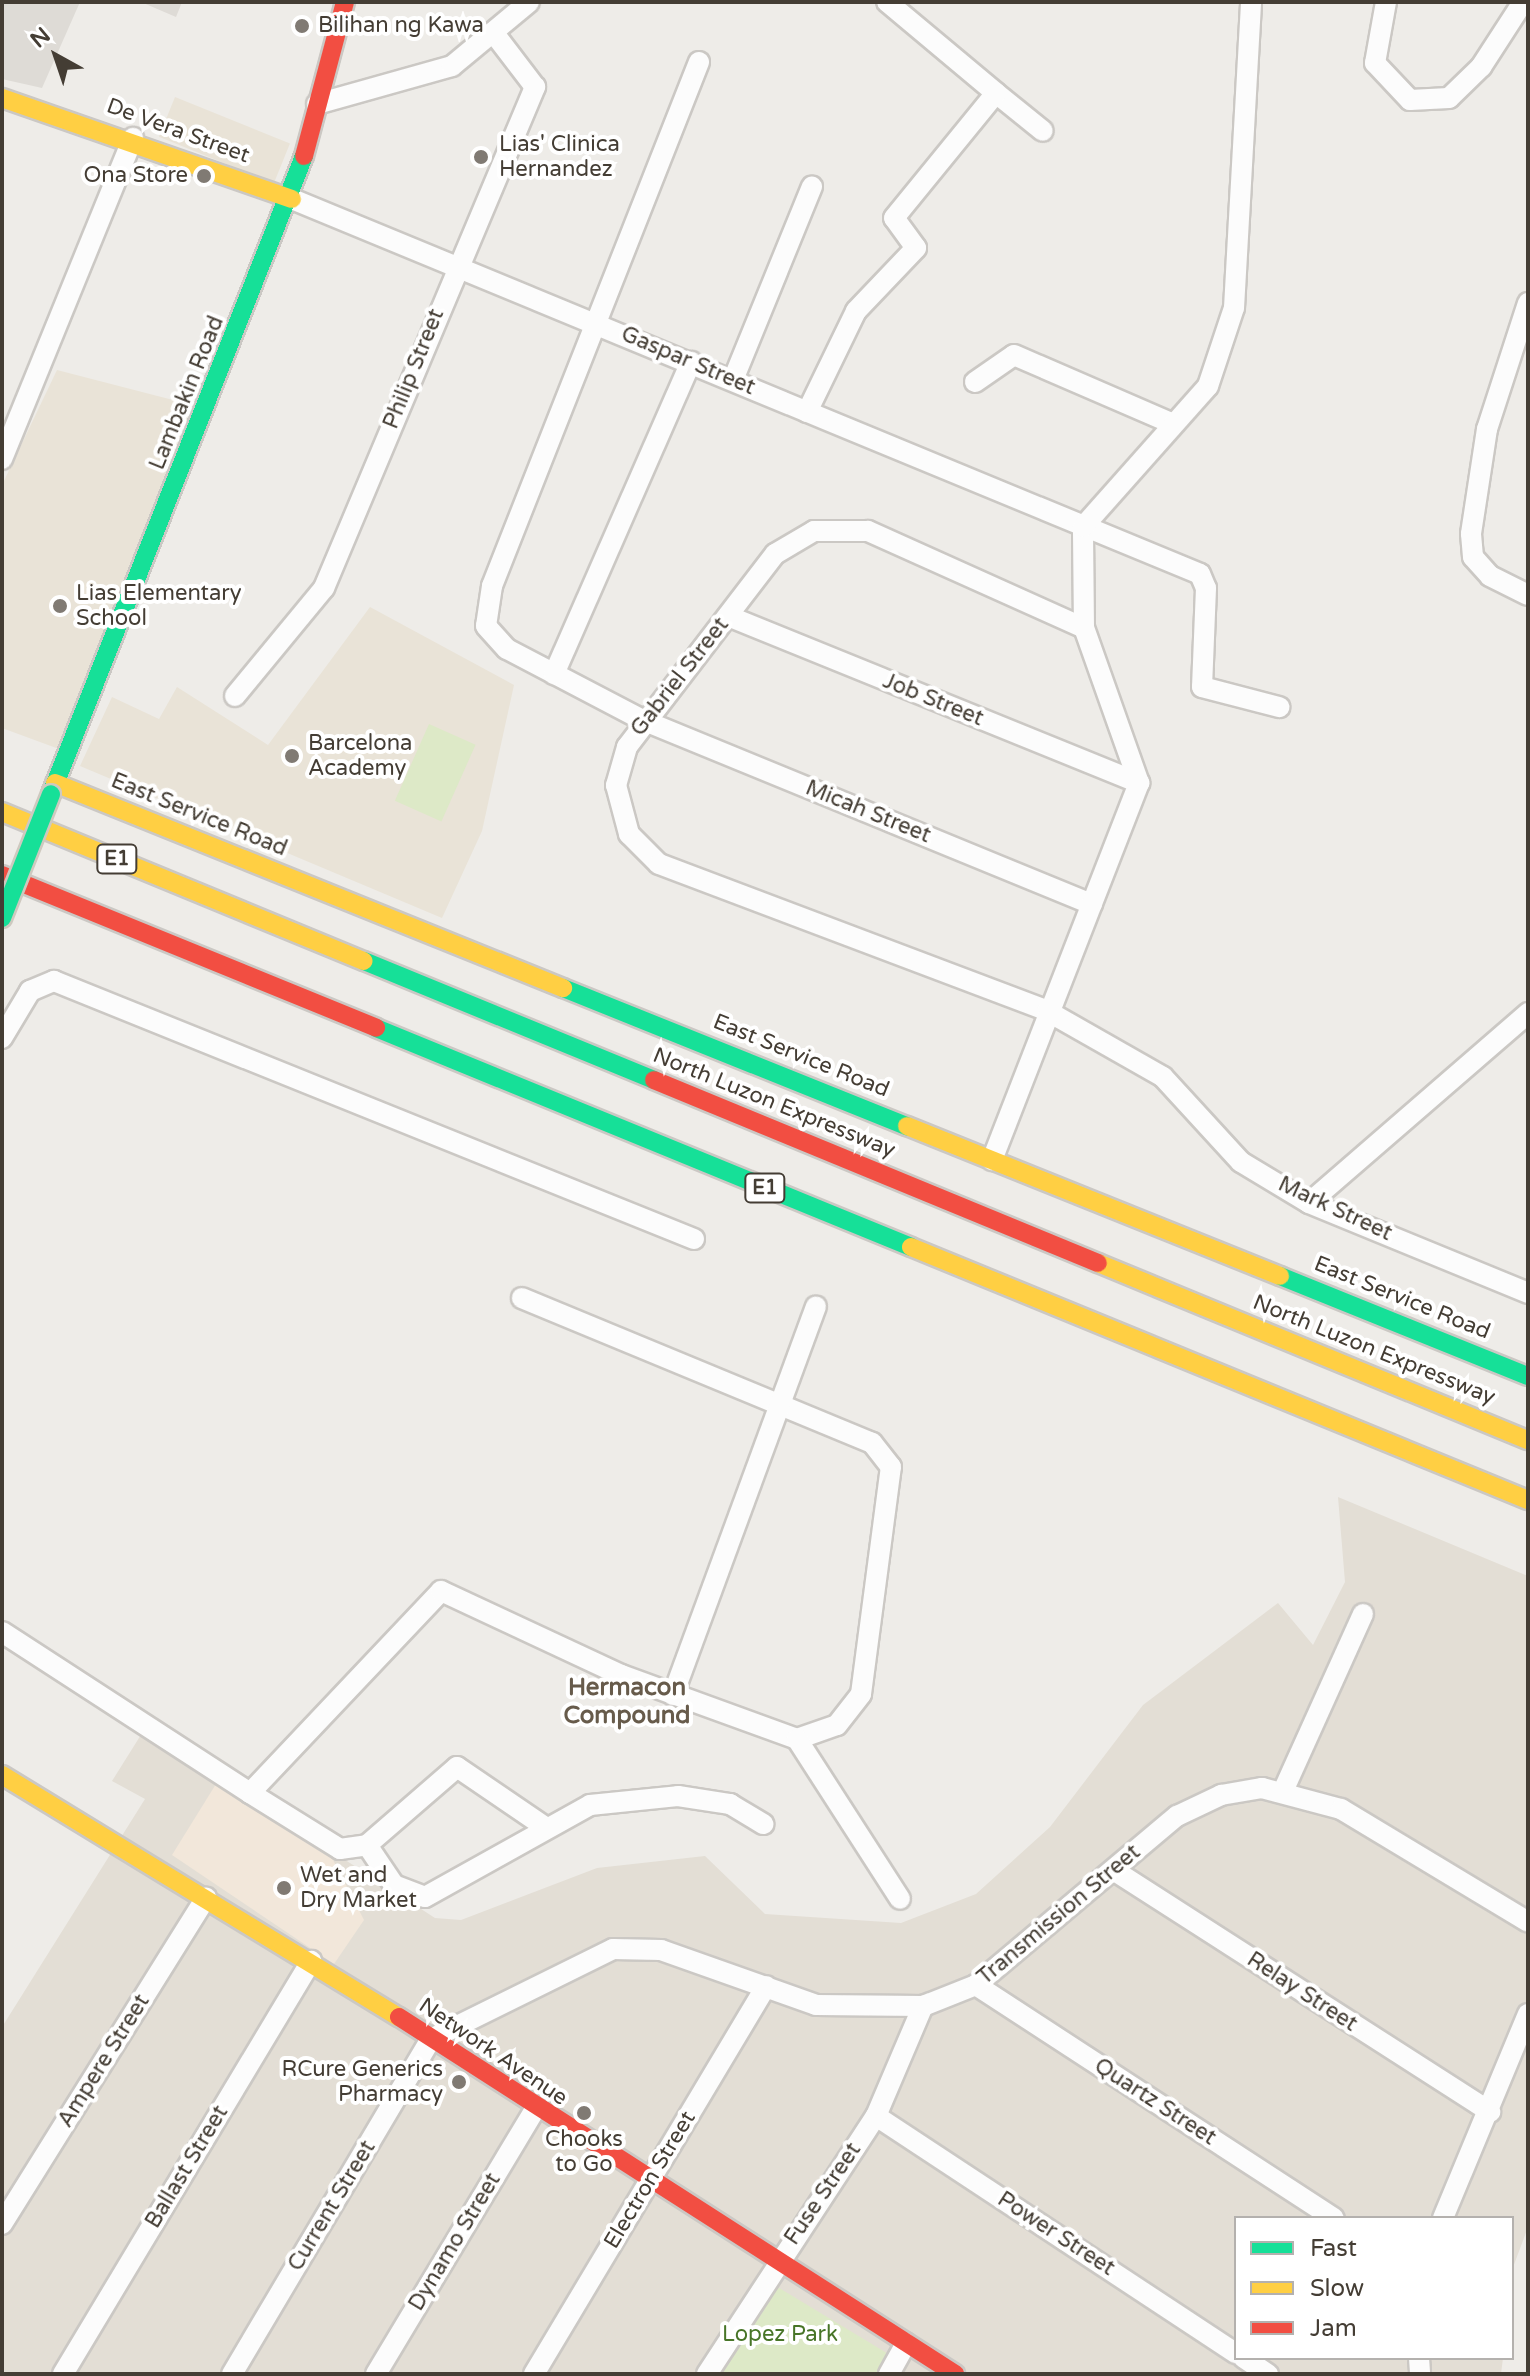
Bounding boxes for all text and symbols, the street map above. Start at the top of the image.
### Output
place label: Bilihan ng Kawa [318,13,484,39]
north arrow [16,16,96,96]
marker: Bilihan ng Kawa [293,17,311,35]
text: N [25,22,56,53]
street label: De Vera Street [103,93,253,169]
place label: Lias' Clinica Hernandez [499,131,620,182]
marker: Lias' Clinica Hernandez [470,146,492,168]
place label: Ona Store [84,163,188,189]
marker: Ona Store [195,167,213,185]
street label: Philip Street [378,305,450,433]
street label: Lambakin Road [144,312,230,474]
street label: Gaspar Street [617,321,759,401]
place label: Lias Elementary School [76,580,242,632]
marker: Lias Elementary School [51,597,69,615]
street label: Gabriel Street [625,612,735,742]
street label: Job Street [879,668,987,732]
place label: Barcelona Academy [308,730,412,782]
marker: Barcelona Academy [283,747,301,765]
street label: East Service Road [107,768,291,862]
street label: Micah Street [802,775,934,849]
road number: E1 [95,843,139,875]
street label: East Service Road [709,1009,893,1103]
street label: North Luzon Expressway [649,1042,899,1164]
street label: Mark Street [1274,1171,1396,1247]
road number: E1 [743,1172,787,1204]
street label: East Service Road [1310,1251,1494,1345]
street label: North Luzon Expressway [1249,1289,1499,1411]
district label: Hermacon Compound [563,1674,691,1730]
street label: Transmission Street [972,1839,1146,1991]
place label: Wet and Dry Market [300,1862,417,1914]
marker: Wet and Dry Market [275,1879,293,1897]
street label: Relay Street [1242,1947,1362,2037]
street label: Ampere Street [53,1990,155,2132]
street label: Network Avenue [414,1993,572,2111]
street label: Quartz Street [1089,2053,1221,2151]
place label: RCure Generics Pharmacy [281,2056,443,2108]
marker: RCure Generics Pharmacy [450,2073,468,2091]
street label: Ballast Street [140,2101,234,2233]
marker: Chooks to Go [575,2104,593,2122]
street label: Electron Street [599,2107,701,2253]
place label: Chooks to Go [545,2126,623,2178]
street label: Current Street [283,2136,381,2276]
street label: Fuse Street [779,2138,867,2250]
street label: Dynamo Street [403,2168,507,2316]
street label: Power Street [992,2186,1120,2282]
legend [1234,2216,1514,2360]
text: Fast [1310,2234,1357,2263]
text: Slow [1310,2274,1364,2303]
text: Jam [1310,2314,1357,2343]
park label: Lopez Park [722,2322,838,2348]

